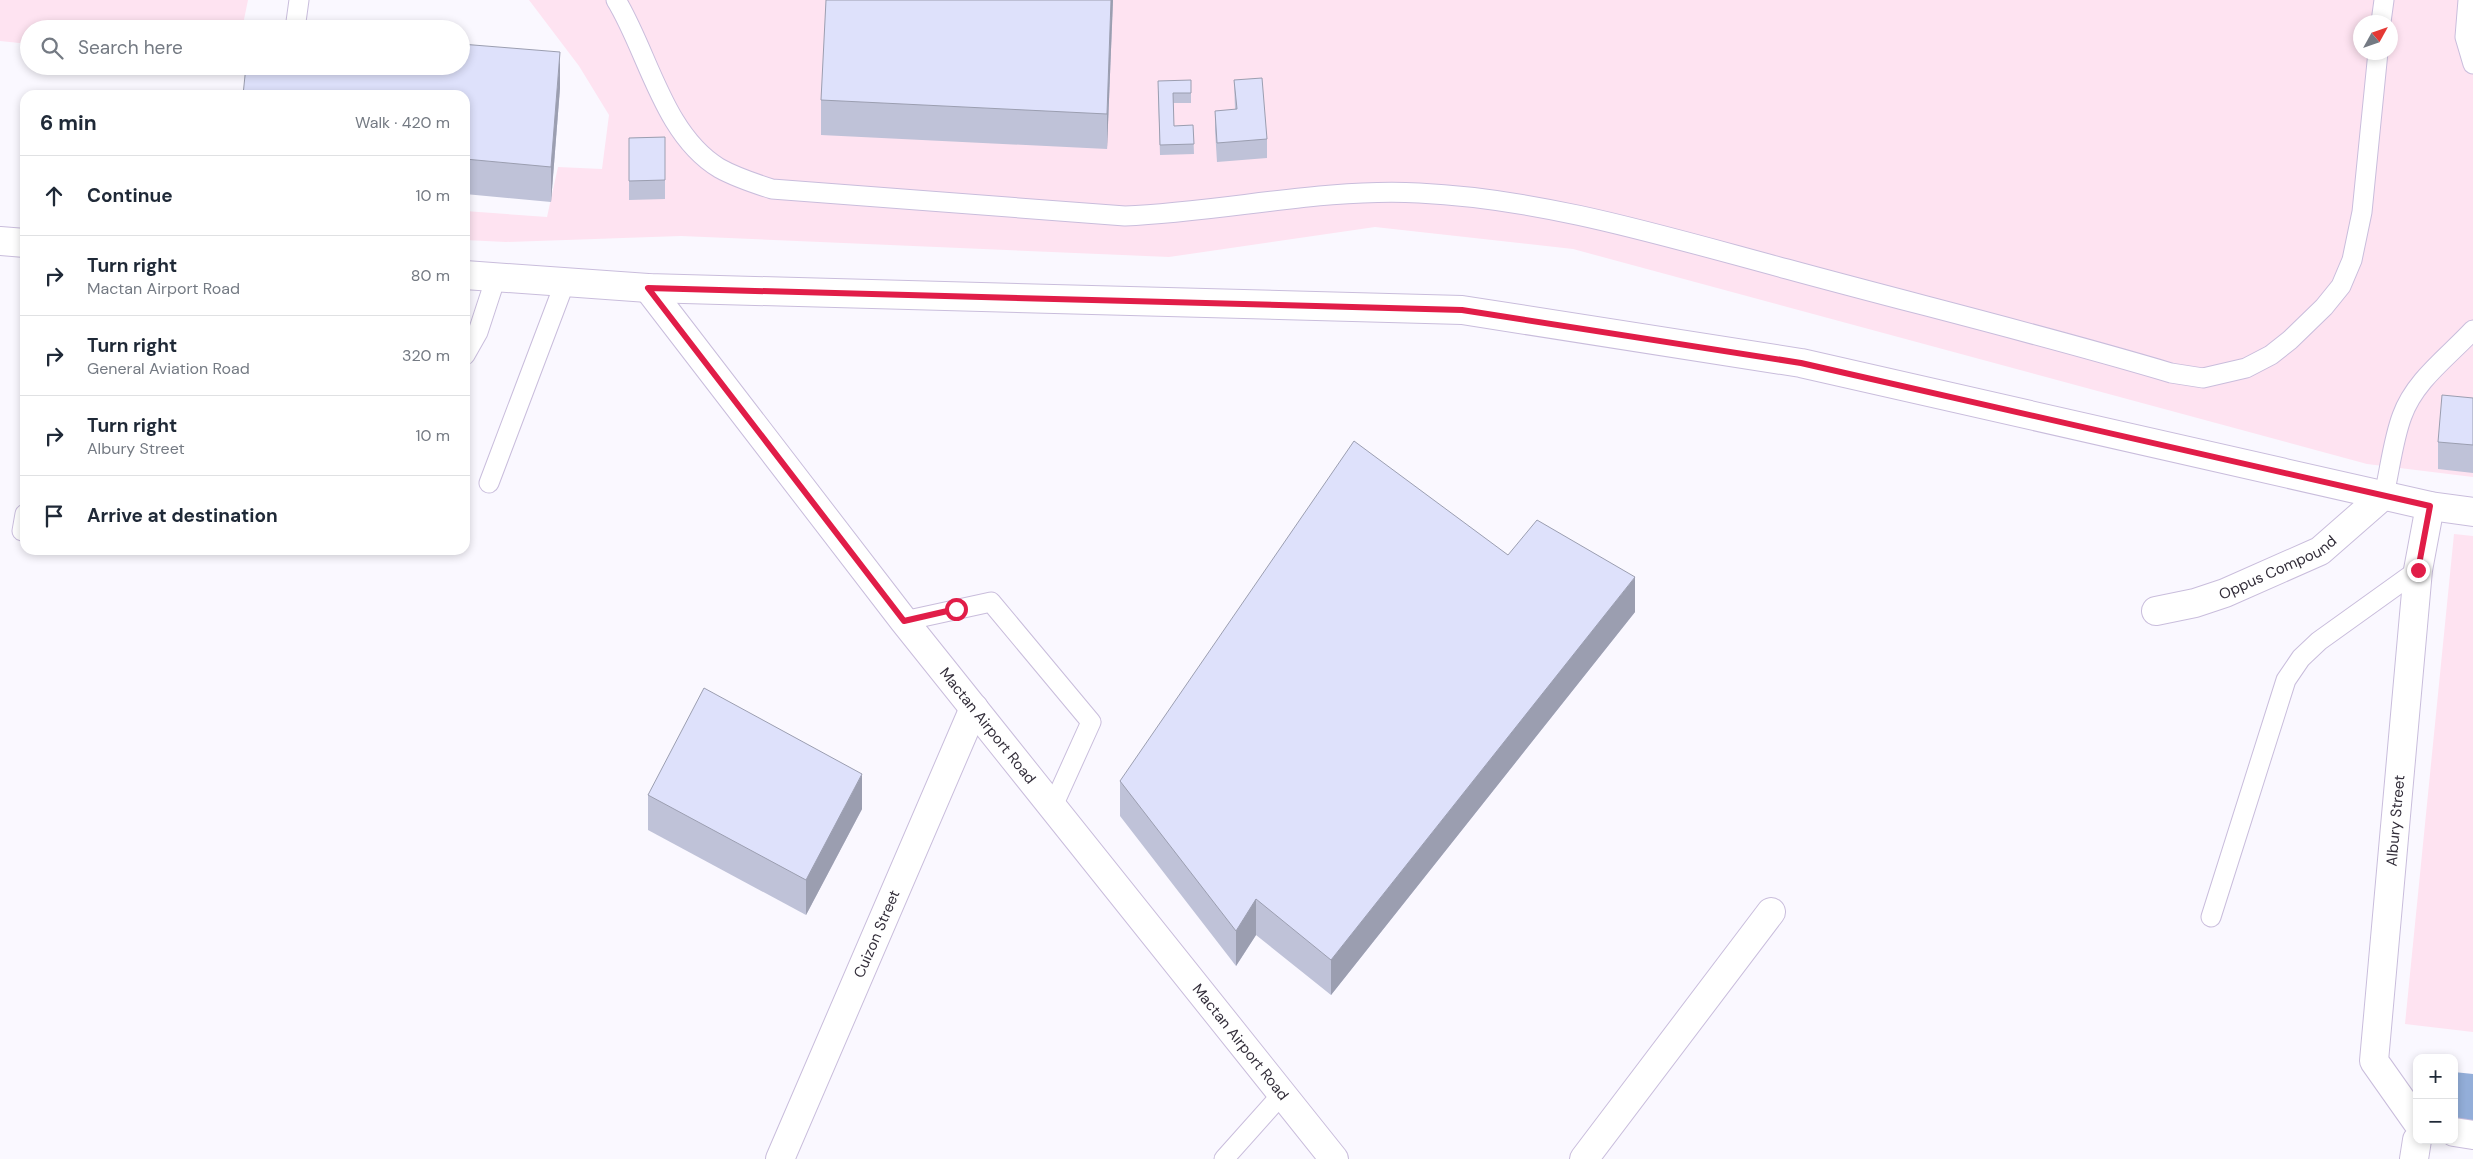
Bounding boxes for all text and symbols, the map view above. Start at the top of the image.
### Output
north arrow [2353,15,2398,60]
search box [20,20,470,75]
icon: search [38,34,66,62]
text: Search here [78,35,183,60]
text: 6 min [40,109,97,137]
text: Walk · 420 m [355,112,450,133]
icon: ahead [40,182,68,210]
text: Continue [87,183,173,208]
text: 10 m [416,185,450,206]
text: Turn right [87,253,177,278]
icon: right [40,262,68,290]
text: 80 m [411,265,450,286]
text: Mactan Airport Road [87,278,240,299]
text: Turn right [87,333,177,358]
icon: right [40,342,68,370]
text: 320 m [402,345,450,366]
text: General Aviation Road [87,358,250,379]
text: Turn right [87,413,177,438]
icon: right [40,422,68,450]
text: 10 m [416,425,450,446]
text: Albury Street [87,438,185,459]
icon: arrive [40,502,68,530]
text: Arrive at destination [87,503,278,528]
street label: Oppus Compound [2216,531,2341,604]
route end [2407,559,2430,582]
route start [945,598,968,621]
street label: Mactan Airport Road [935,663,1040,788]
street label: Albury Street [2381,774,2410,867]
street label: Cuizon Street [849,887,905,981]
street label: Mactan Airport Road [1188,980,1293,1104]
map controls [2413,1054,2458,1144]
button: + [2413,1054,2458,1099]
button: − [2413,1099,2458,1144]

